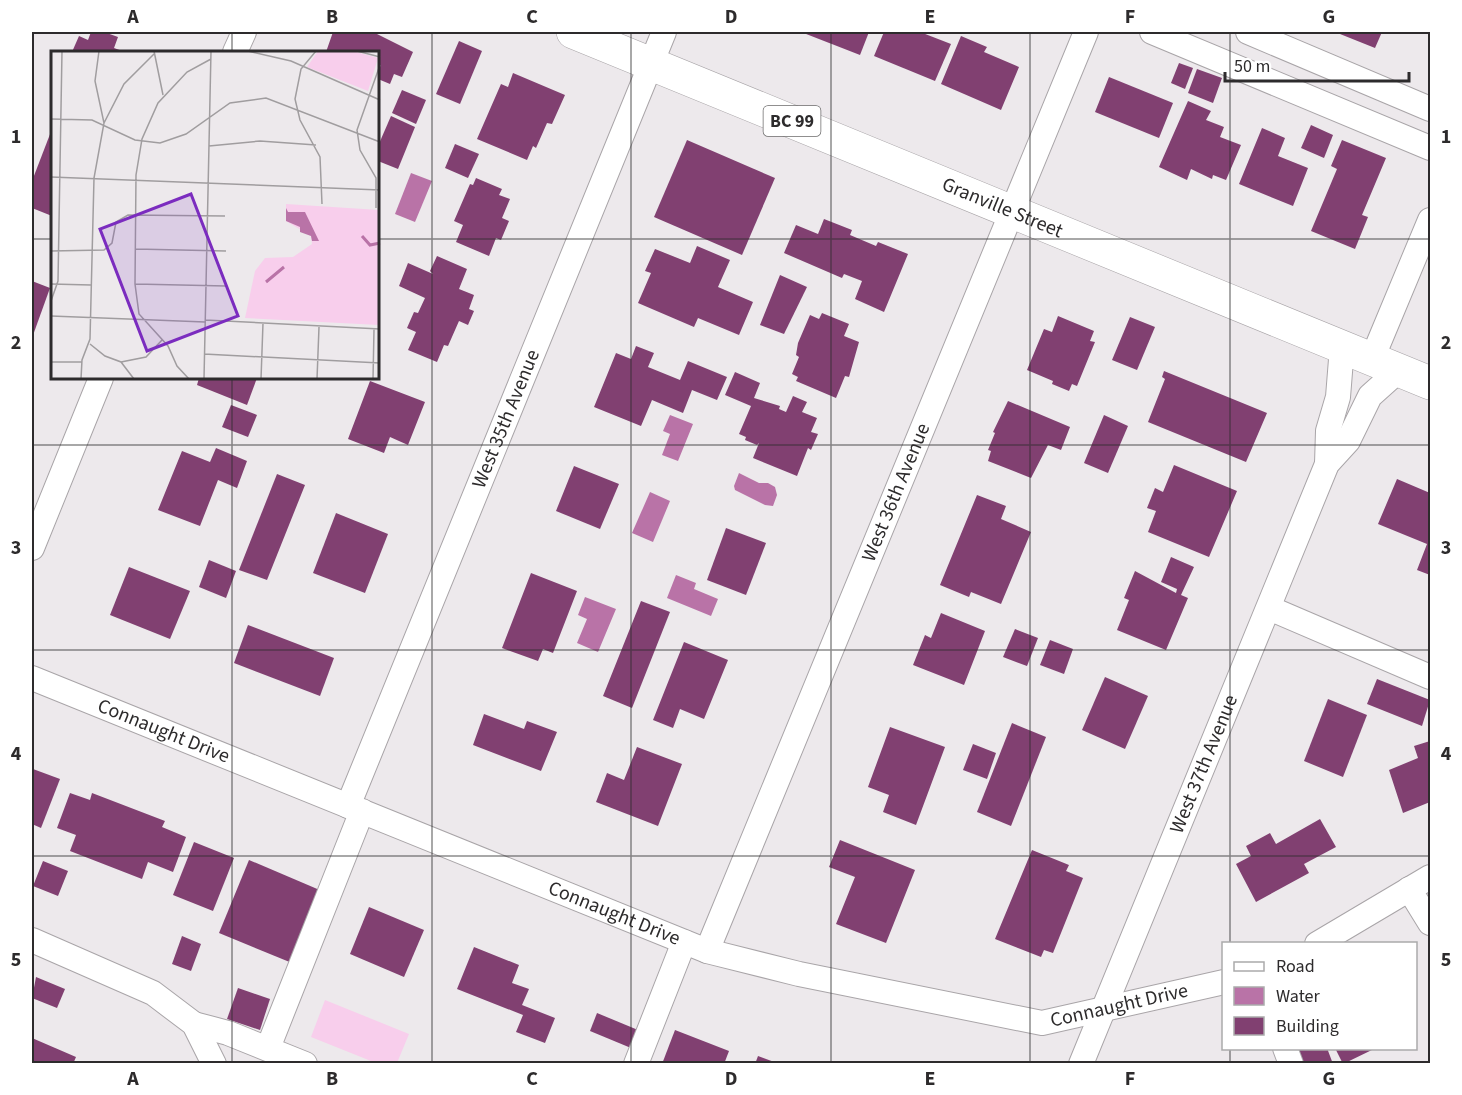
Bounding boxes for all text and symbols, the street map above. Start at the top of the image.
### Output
text: A [126,3,139,31]
text: B [326,3,338,31]
text: C [526,3,538,31]
text: D [725,3,737,31]
text: E [925,3,935,31]
text: F [1125,3,1135,31]
text: G [1323,3,1335,31]
scale bar [1225,45,1410,83]
inset map [51,51,380,380]
text: 50 m [1234,54,1270,79]
road number: BC 99 [764,106,820,136]
text: 1 [11,123,21,151]
text: 1 [1441,123,1451,151]
street label: Granville Street [938,171,1067,245]
text: 2 [11,329,21,357]
text: 2 [1441,329,1451,357]
street label: West 35th Avenue [465,345,547,493]
street label: West 36th Avenue [855,419,937,566]
text: 3 [11,534,21,562]
text: 3 [1441,534,1451,562]
street label: West 37th Avenue [1163,691,1245,838]
street label: Connaught Drive [93,692,234,771]
text: 4 [11,740,22,768]
text: 4 [1441,740,1452,768]
street label: Connaught Drive [544,874,685,953]
legend [1222,942,1417,1050]
text: 5 [11,946,21,974]
text: 5 [1441,946,1451,974]
text: Road [1276,954,1315,979]
street label: Connaught Drive [1048,977,1191,1035]
text: Water [1276,984,1320,1009]
text: Building [1276,1014,1339,1039]
text: A [126,1065,139,1093]
text: B [326,1065,338,1093]
text: C [526,1065,538,1093]
text: D [725,1065,737,1093]
text: E [925,1065,935,1093]
text: F [1125,1065,1135,1093]
text: G [1323,1065,1335,1093]

